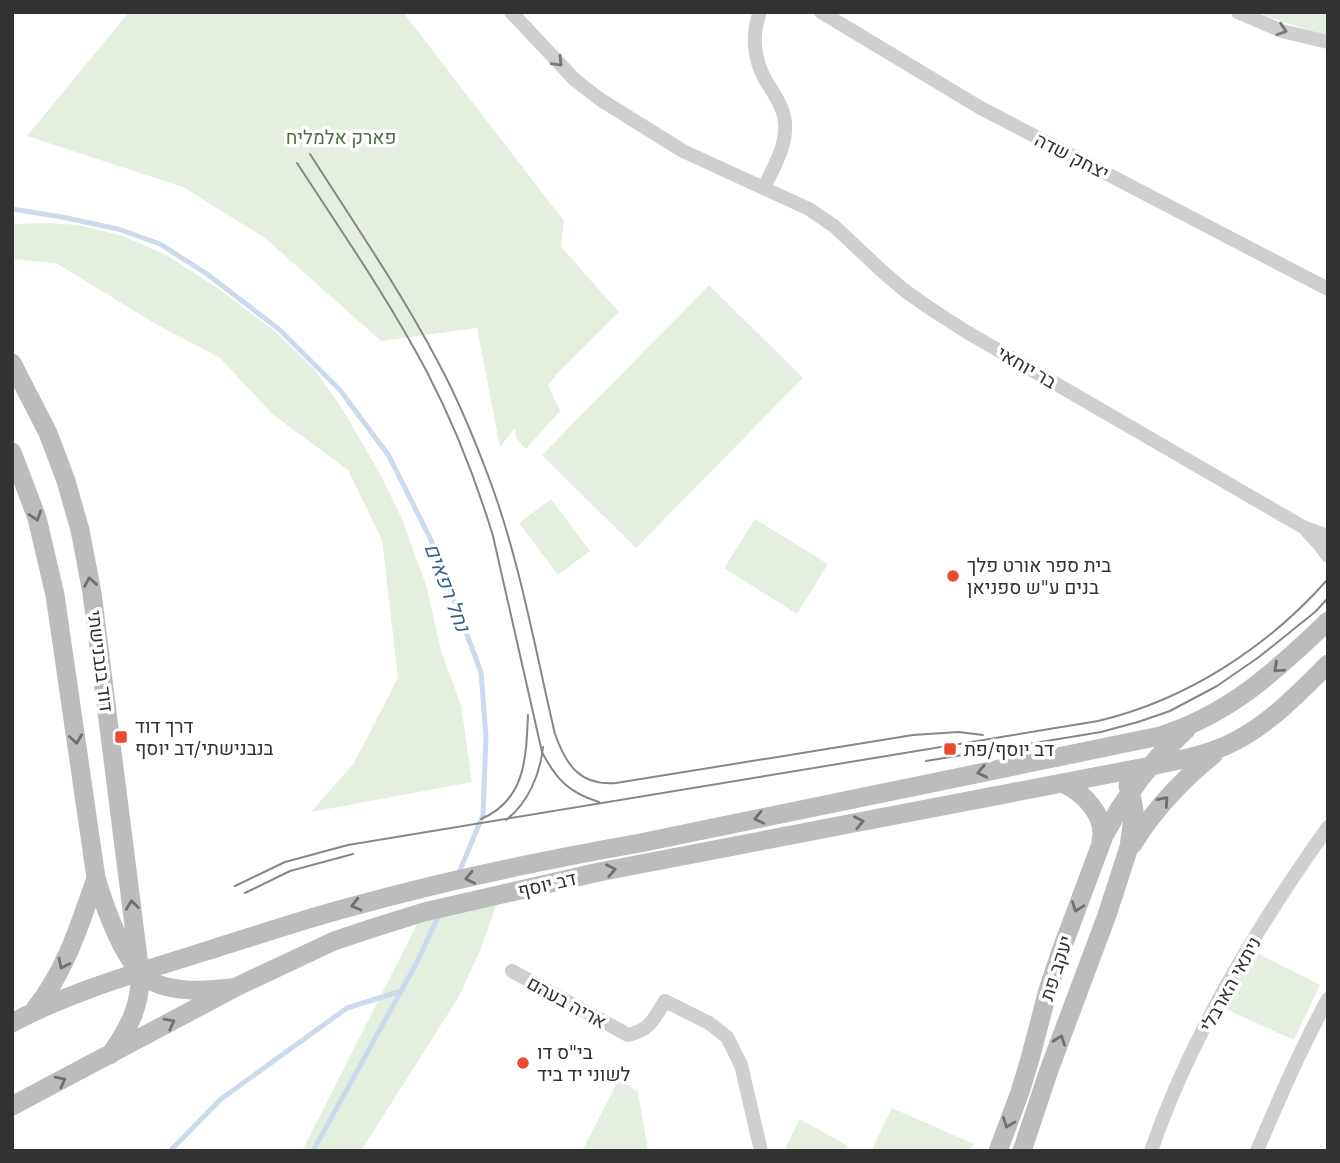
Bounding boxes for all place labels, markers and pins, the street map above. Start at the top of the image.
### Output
place label: בית ספר אורט פלך בנים ע"ש ספניאן [967,553,1111,599]
marker: בית ספר אורט פלך בנים ע"ש ספניאן [945,568,961,584]
place label: דרך דוד בנבנישתי/דב יוסף [135,714,274,760]
marker: דרך דוד בנבנישתי/דב יוסף [113,729,129,745]
place label: דב יוסף/פת [964,737,1054,761]
marker: דב יוסף/פת [942,741,958,757]
place label: בי"ס דו לשוני יד ביד [537,1040,631,1086]
marker: בי"ס דו לשוני יד ביד [515,1055,531,1071]

